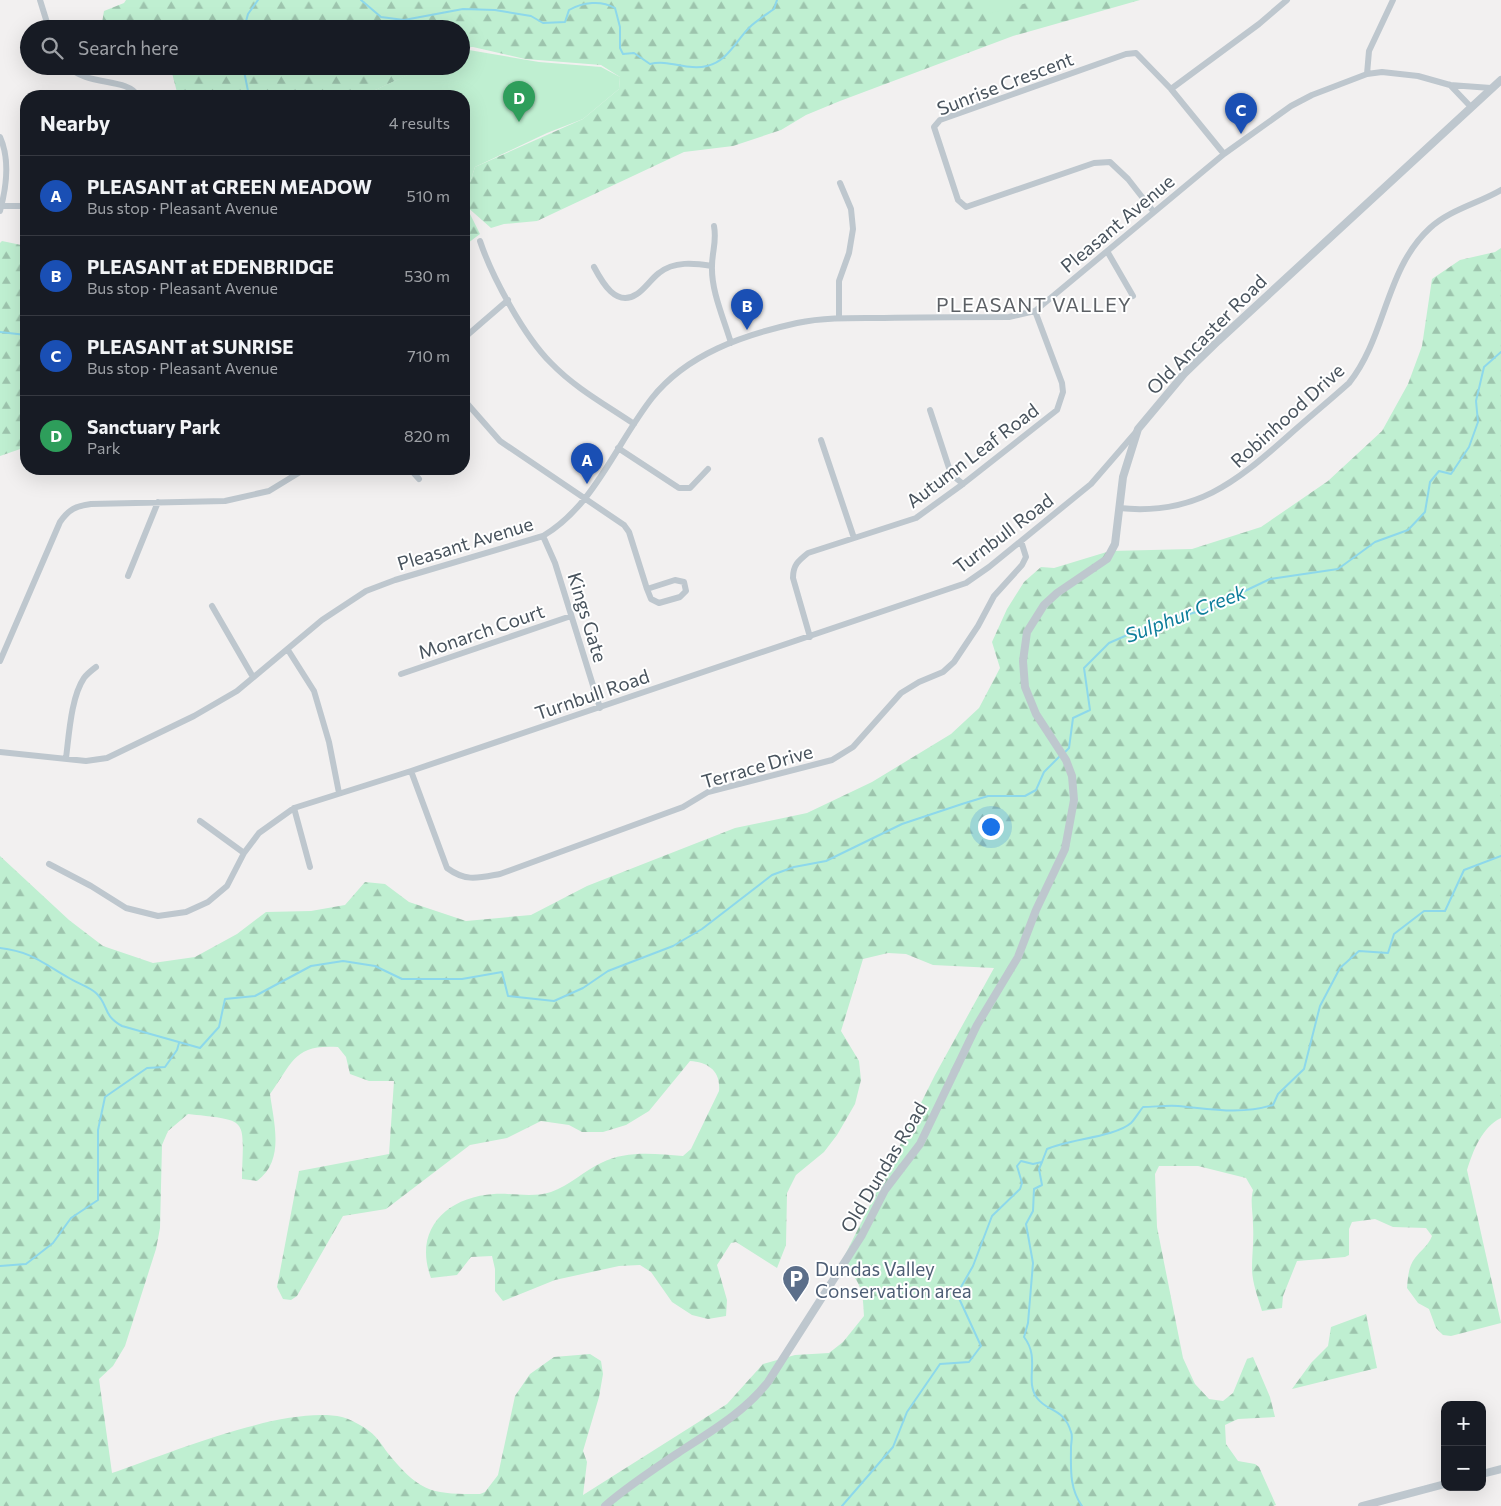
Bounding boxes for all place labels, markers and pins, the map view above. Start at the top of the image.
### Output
pin: D [503,81,535,122]
pin: C [1225,93,1257,134]
pin: B [731,289,763,330]
pin: A [571,443,603,484]
place label: Dundas Valley Conservation area [815,1257,972,1302]
parking icon: Dundas Valley Conservation area [781,1264,811,1303]

